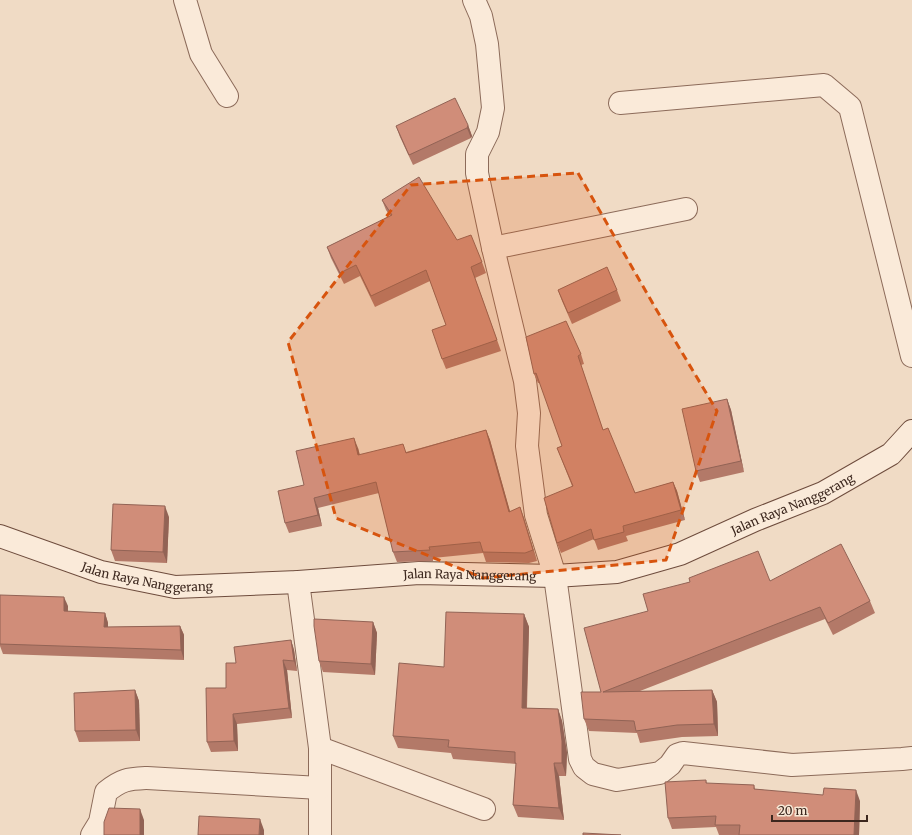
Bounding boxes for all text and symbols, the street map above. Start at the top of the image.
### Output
street label: Jalan Raya Nanggerang [727,469,857,538]
street label: Jalan Raya Nanggerang [79,558,214,595]
street label: Jalan Raya Nanggerang [402,565,537,583]
scale bar [772,797,867,823]
text: 20 m [778,803,807,818]

